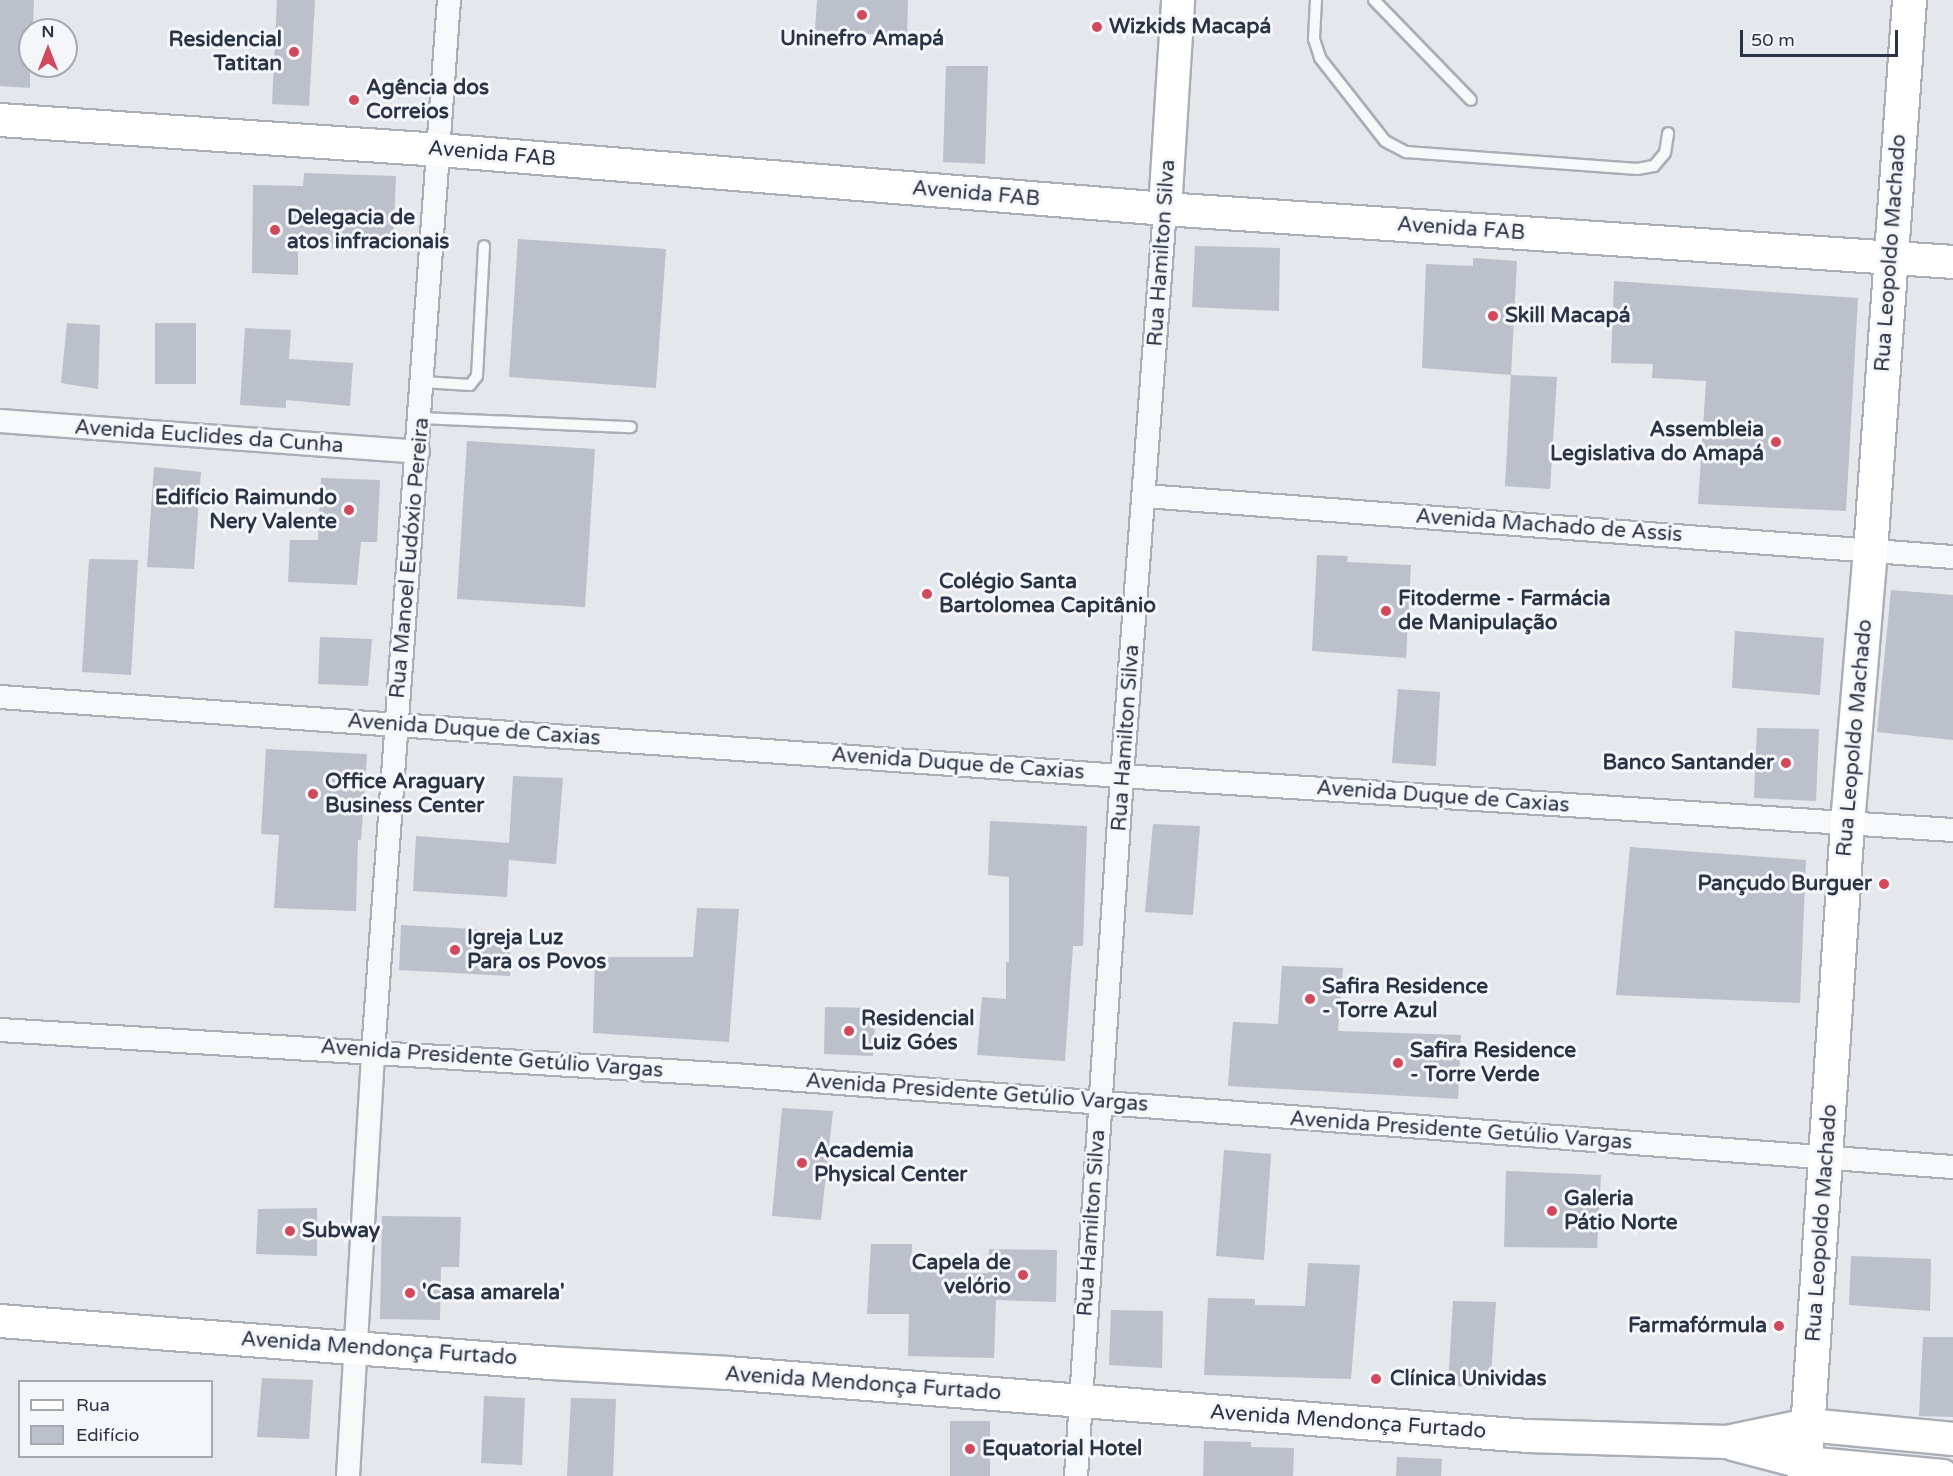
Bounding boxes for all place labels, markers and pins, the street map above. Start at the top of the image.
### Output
marker: Uninefro Amapá [853,6,871,24]
place label: Wizkids Macapá [1109,14,1271,40]
marker: Wizkids Macapá [1090,20,1104,34]
place label: Uninefro Amapá [780,26,944,52]
place label: Residencial Tatitan [168,27,282,77]
marker: Residencial Tatitan [287,45,301,59]
place label: Agência dos Correios [366,75,489,125]
marker: Agência dos Correios [347,93,361,107]
place label: Delegacia de atos infracionais [287,205,449,255]
marker: Delegacia de atos infracionais [268,223,282,237]
place label: Skill Macapá [1505,303,1630,329]
marker: Skill Macapá [1486,309,1500,323]
place label: Assembleia Legislativa do Amapá [1550,417,1764,467]
marker: Assembleia Legislativa do Amapá [1769,435,1783,449]
place label: Edifício Raimundo Nery Valente [155,485,337,535]
marker: Edifício Raimundo Nery Valente [342,503,356,517]
place label: Colégio Santa Bartolomea Capitânio [939,569,1156,619]
place label: Fitoderme - Farmácia de Manipulação [1398,586,1611,636]
marker: Colégio Santa Bartolomea Capitânio [920,587,934,601]
marker: Fitoderme - Farmácia de Manipulação [1379,604,1393,618]
place label: Banco Santander [1602,750,1774,776]
marker: Banco Santander [1779,756,1793,770]
place label: Office Araguary Business Center [325,769,485,819]
marker: Office Araguary Business Center [306,787,320,801]
place label: Pançudo Burguer [1697,871,1872,897]
marker: Pançudo Burguer [1877,877,1891,891]
place label: Igreja Luz Para os Povos [467,925,606,975]
marker: Igreja Luz Para os Povos [448,943,462,957]
place label: Safira Residence - Torre Azul [1322,974,1488,1024]
marker: Safira Residence - Torre Azul [1303,992,1317,1006]
place label: Residencial Luiz Góes [861,1006,975,1056]
marker: Residencial Luiz Góes [842,1024,856,1038]
place label: Safira Residence - Torre Verde [1410,1038,1576,1088]
marker: Safira Residence - Torre Verde [1391,1056,1405,1070]
place label: Academia Physical Center [814,1138,967,1188]
marker: Academia Physical Center [795,1156,809,1170]
place label: Galeria Pátio Norte [1564,1186,1678,1236]
marker: Galeria Pátio Norte [1545,1204,1559,1218]
place label: Subway [302,1218,380,1244]
marker: Subway [283,1224,297,1238]
place label: Capela de velório [912,1250,1011,1300]
marker: Capela de velório [1016,1268,1030,1282]
place label: 'Casa amarela' [422,1280,565,1306]
marker: 'Casa amarela' [403,1286,417,1300]
place label: Farmafórmula [1628,1313,1767,1339]
marker: Farmafórmula [1772,1319,1786,1333]
place label: Clínica Unividas [1390,1366,1547,1392]
marker: Clínica Unividas [1367,1370,1385,1388]
place label: Equatorial Hotel [982,1436,1142,1462]
marker: Equatorial Hotel [963,1442,977,1456]

